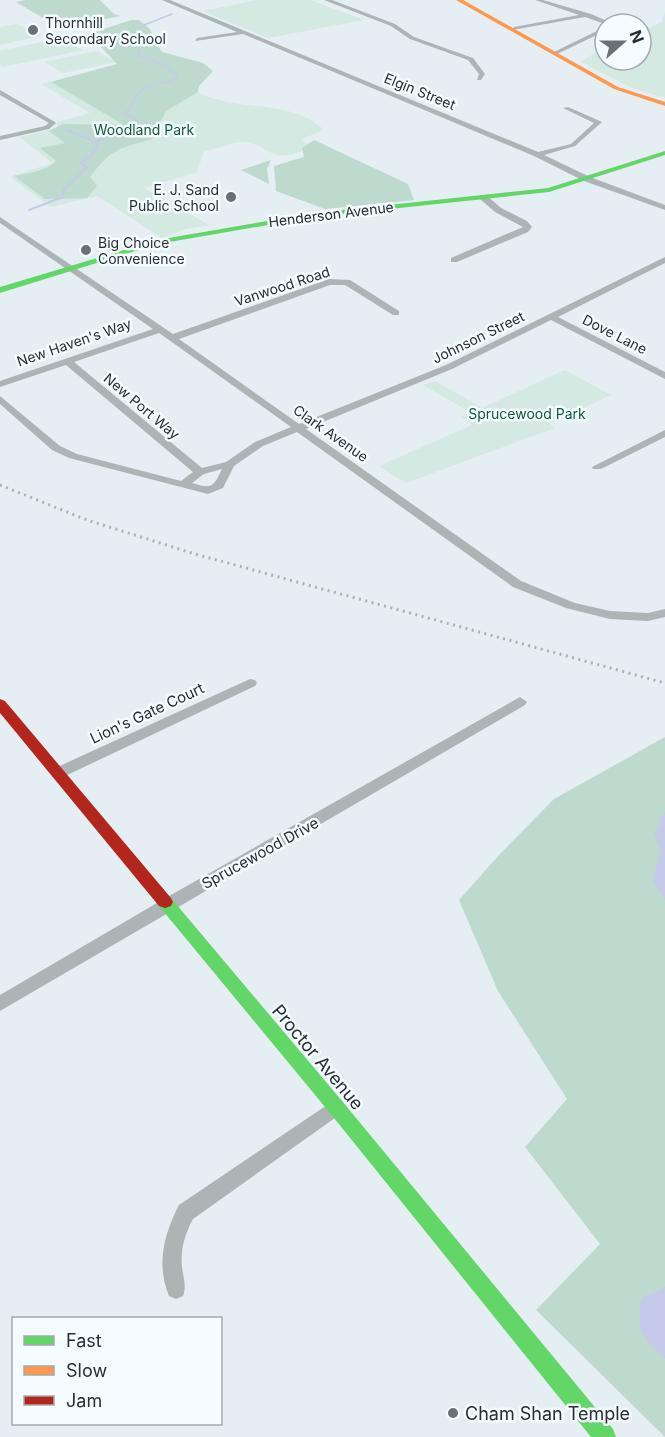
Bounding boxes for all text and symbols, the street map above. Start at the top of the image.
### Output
north arrow [593,12,653,72]
place label: Thornhill Secondary School [45,14,166,47]
marker: Thornhill Secondary School [26,23,40,37]
text: N [625,27,649,46]
street label: Elgin Street [382,69,459,113]
park label: Woodland Park [94,121,195,138]
place label: E. J. Sand Public School [129,181,219,214]
marker: E. J. Sand Public School [224,190,238,204]
street label: Henderson Avenue [267,198,395,230]
place label: Big Choice Convenience [98,234,185,267]
marker: Big Choice Convenience [79,243,93,257]
street label: Vanwood Road [232,263,332,309]
street label: Johnson Street [429,307,527,367]
street label: Dove Lane [580,311,650,357]
street label: New Haven's Way [14,314,134,370]
street label: New Port Way [101,369,183,443]
street label: Clark Avenue [290,401,372,465]
park label: Sprucewood Park [468,405,586,422]
street label: Lion's Gate Court [87,678,207,748]
street label: Sprucewood Drive [198,813,322,893]
street label: Proctor Avenue [268,1000,368,1114]
legend [12,1317,222,1425]
text: Fast [66,1330,102,1351]
text: Slow [66,1360,107,1381]
text: Jam [66,1390,102,1411]
place label: Cham Shan Temple [465,1403,630,1424]
marker: Cham Shan Temple [446,1406,460,1420]

